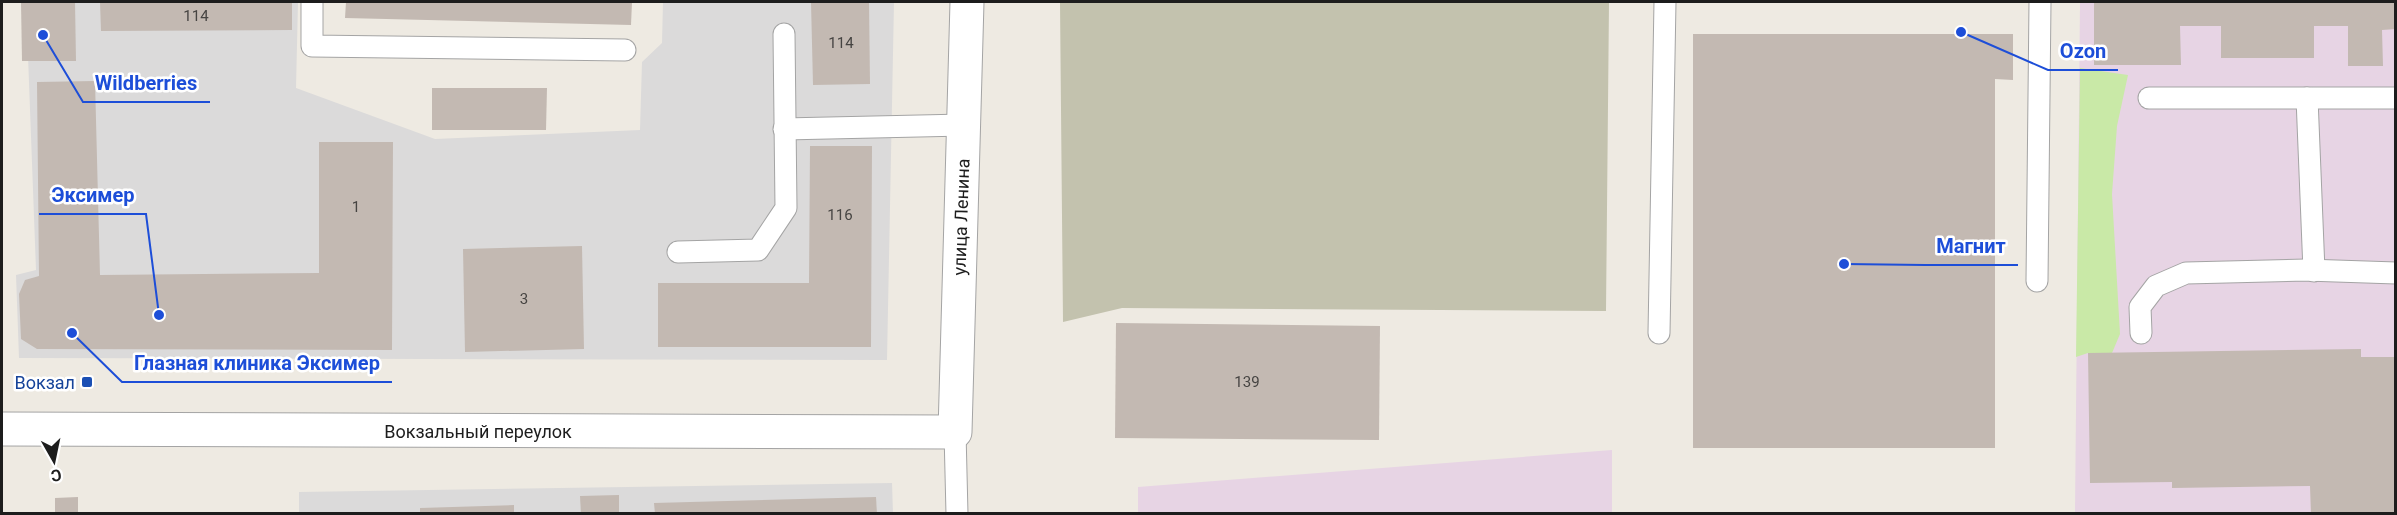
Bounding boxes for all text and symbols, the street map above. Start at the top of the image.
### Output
house number: 114 [183,7,209,25]
callout: Ozon [2048,32,2118,70]
house number: 114 [828,34,854,52]
text: Ozon [2060,39,2106,63]
callout: Wildberries [83,64,210,102]
text: Wildberries [95,71,197,95]
street label: улица Ленина [948,158,974,276]
callout: Эксимер [39,176,146,214]
text: Эксимер [51,183,135,207]
house number: 1 [352,198,360,216]
house number: 116 [827,206,853,224]
callout: Магнит [1925,227,2018,265]
text: Магнит [1936,234,2006,258]
house number: 3 [520,290,528,308]
callout: Глазная клиника Эксимер [122,344,392,382]
text: Глазная клиника Эксимер [134,351,380,375]
place label: Вокзал [14,372,75,393]
house number: 139 [1234,373,1260,391]
marker: Вокзал [80,375,94,389]
street label: Вокзальный переулок [384,421,572,442]
north arrow [24,431,84,491]
text: С [50,465,63,486]

